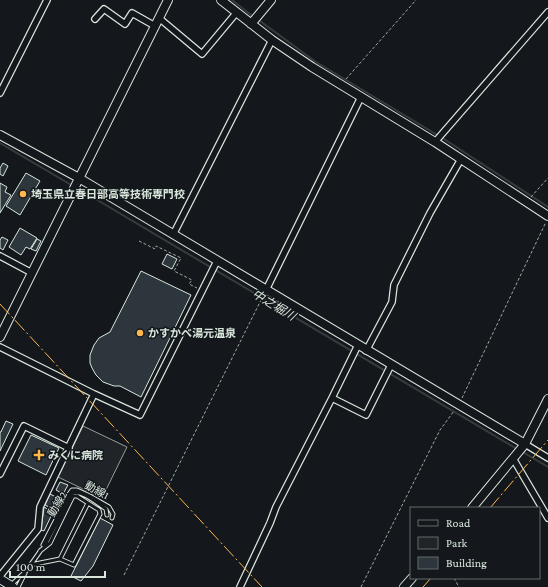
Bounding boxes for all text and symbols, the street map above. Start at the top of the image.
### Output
place label: 埼玉県立春日部高等技術専門校 [31,188,185,200]
marker: 埼玉県立春日部高等技術専門校 [18,189,28,199]
water label: 中之堀川 [250,287,300,324]
place label: かすかべ湯元温泉 [148,327,236,339]
marker: かすかべ湯元温泉 [135,328,145,338]
marker: みくに病院 [33,449,45,461]
place label: みくに病院 [48,449,103,461]
street label: 動線1 [83,479,111,501]
street label: 動線2 [45,489,69,519]
legend [410,507,540,579]
text: Road [446,516,471,530]
text: Park [446,536,468,550]
scale bar [10,553,105,579]
text: Building [446,556,487,570]
text: 100 m [16,560,46,574]

